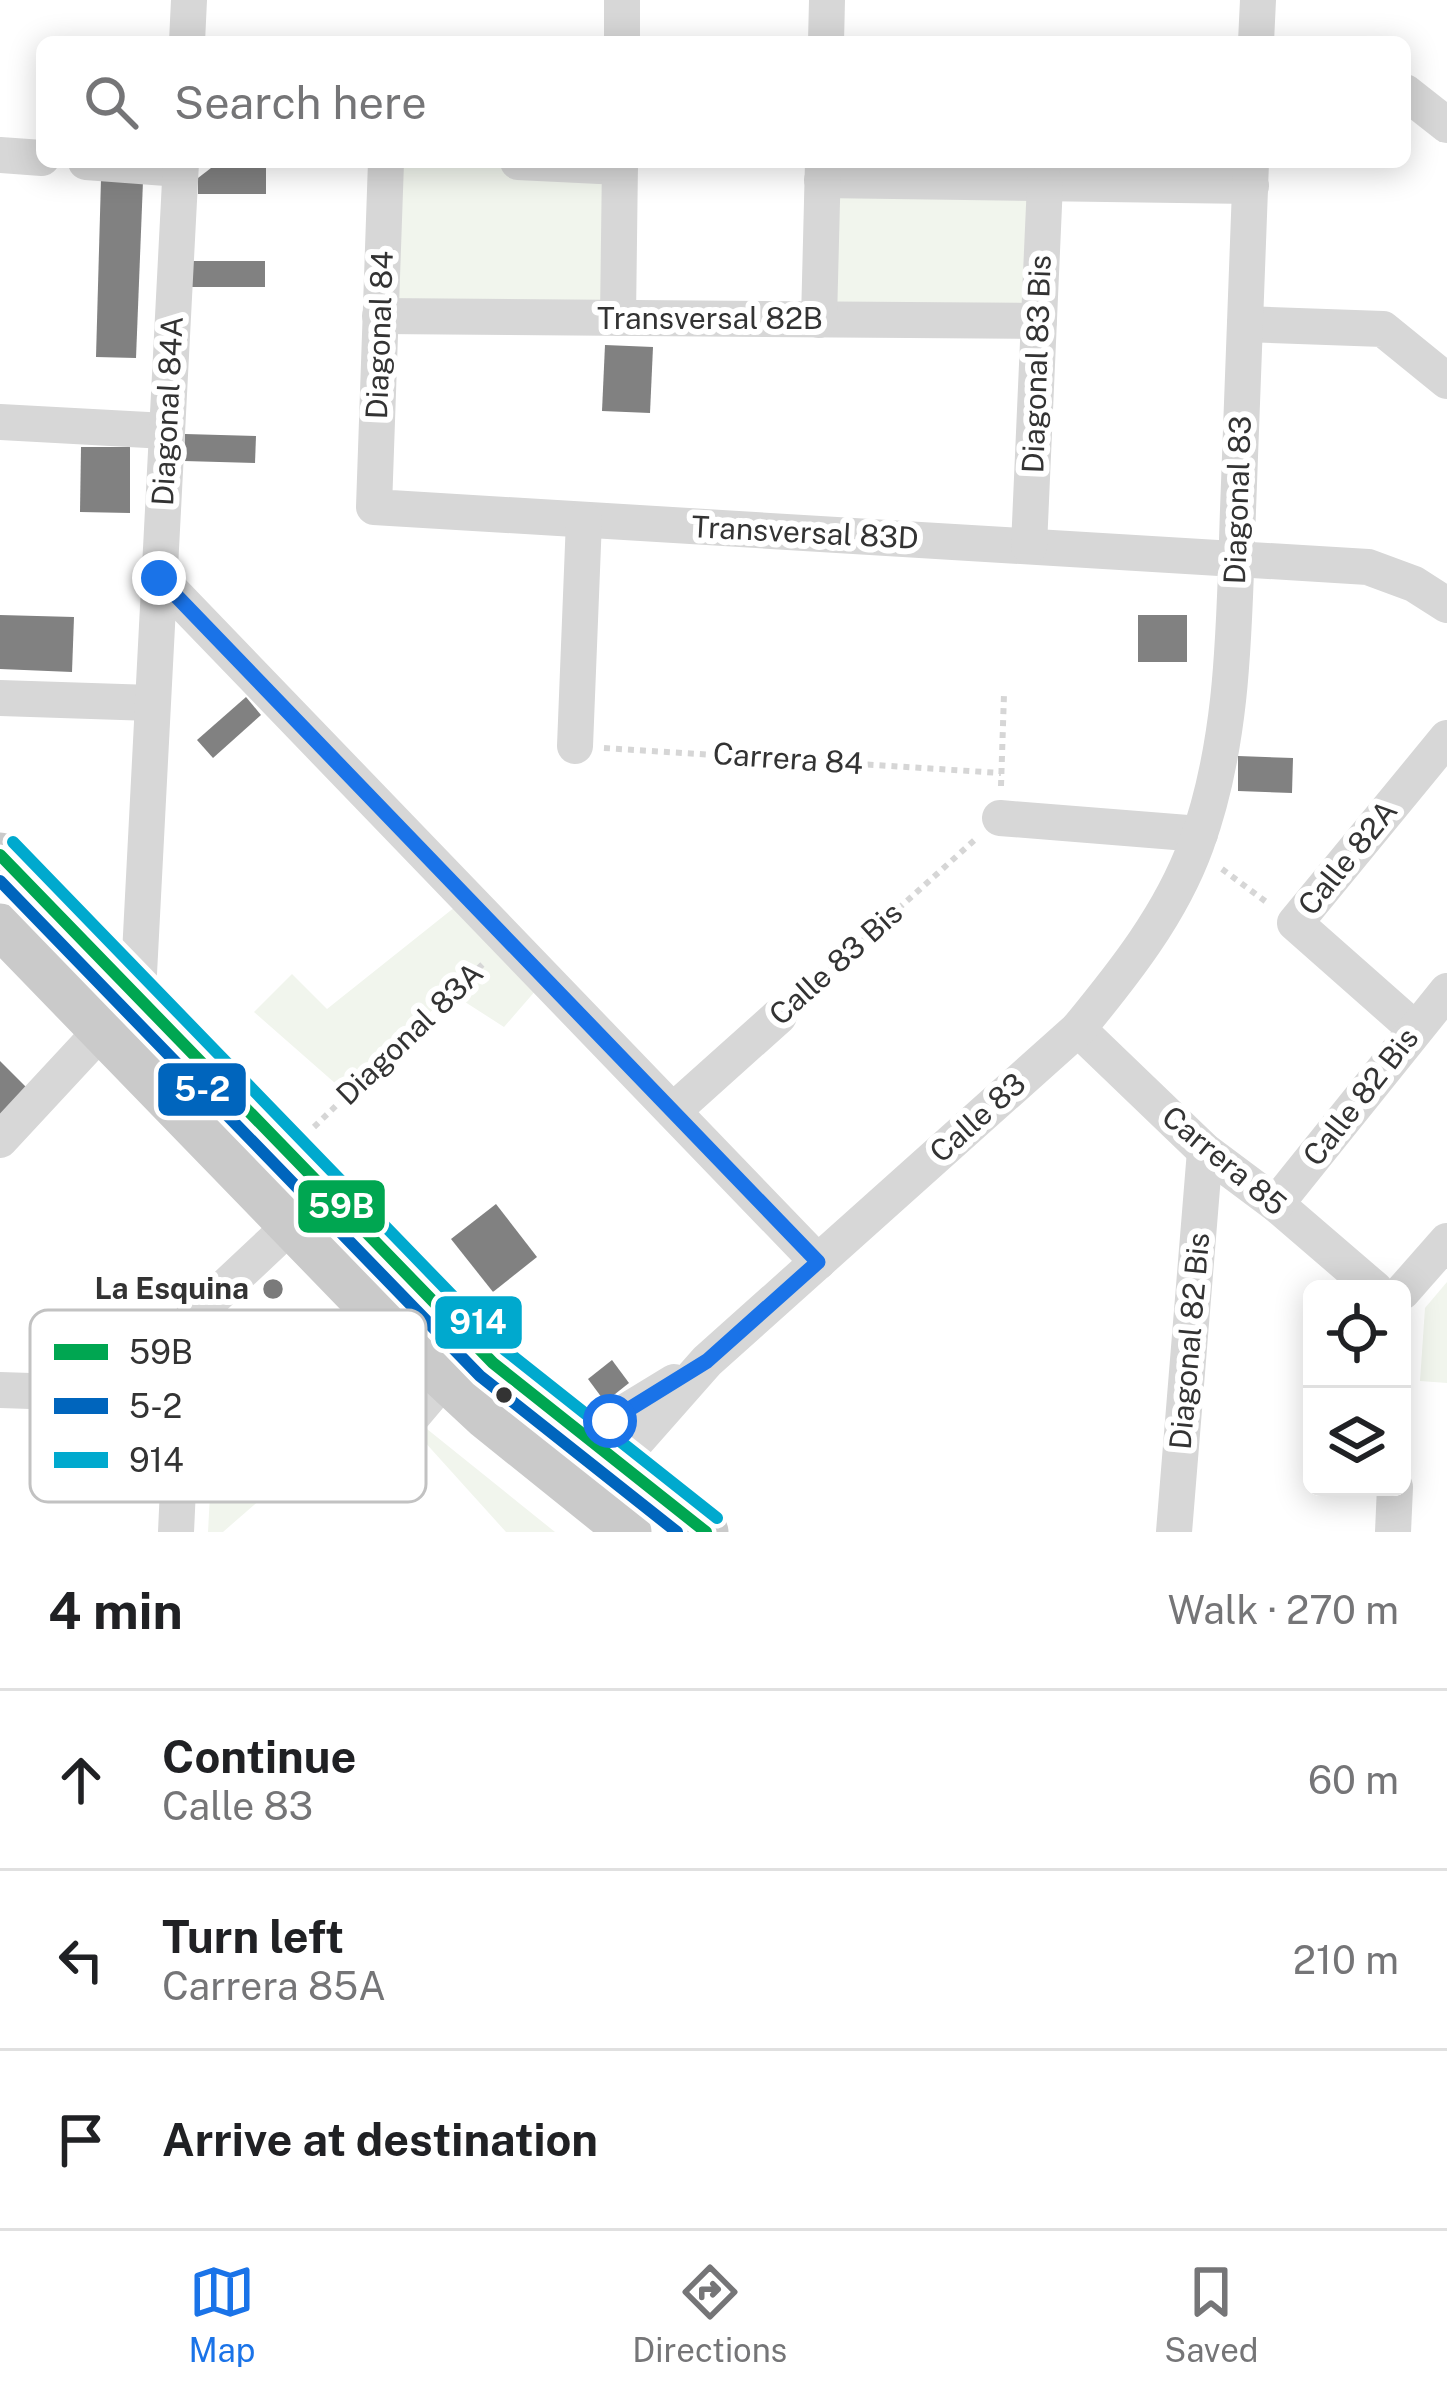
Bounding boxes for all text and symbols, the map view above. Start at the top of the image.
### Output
search box [36,36,1411,168]
icon: search [78,69,144,135]
text: Search here [174,76,427,129]
street label: Diagonal 84 [358,250,400,420]
street label: Diagonal 83 Bis [1014,254,1058,474]
street label: Transversal 82B [597,300,823,336]
street label: Diagonal 84A [144,315,190,507]
street label: Diagonal 83 [1216,415,1258,585]
street label: Transversal 83D [691,508,920,556]
route end [132,551,186,605]
street label: Carrera 84 [712,735,864,781]
street label: Calle 82A [1290,793,1404,922]
street label: Calle 83 Bis [762,894,909,1032]
street label: Diagonal 83A [329,954,490,1112]
street label: Calle 82 Bis [1295,1020,1425,1173]
line badge: 5-2 [156,1061,248,1118]
street label: Calle 83 [922,1065,1033,1170]
text: 5-2 [174,1070,230,1108]
street label: Carrera 85 [1155,1098,1294,1223]
line badge: 59B [296,1178,387,1235]
text: 59B [308,1187,374,1225]
street label: Diagonal 82 Bis [1162,1231,1216,1451]
place label: La Esquina [95,1270,249,1306]
marker: La Esquina [260,1276,286,1302]
map controls [1303,1280,1411,1496]
button: locate [1303,1280,1411,1388]
line badge: 914 [433,1294,524,1351]
text: 914 [449,1303,507,1341]
legend [30,1310,426,1502]
text: 59B [129,1333,193,1371]
unlabelled marker [493,1384,515,1406]
text: 5-2 [129,1387,182,1425]
button: layers [1303,1388,1411,1496]
route start [583,1394,637,1448]
text: 914 [129,1441,184,1479]
text: 4 min [48,1581,183,1640]
text: Walk · 270 m [1168,1587,1399,1633]
text: Continue [162,1730,356,1783]
icon: ahead [48,1747,114,1813]
text: 60 m [1308,1757,1399,1803]
text: Calle 83 [162,1783,313,1829]
text: Turn left [162,1910,344,1963]
icon: left [48,1927,114,1993]
text: 210 m [1293,1937,1399,1983]
text: Carrera 85A [162,1963,386,2009]
icon: arrive [48,2107,114,2173]
text: Arrive at destination [162,2113,598,2166]
tab: Map [188,2259,255,2369]
tab: Directions [632,2259,787,2369]
tab: Saved [1164,2259,1259,2369]

